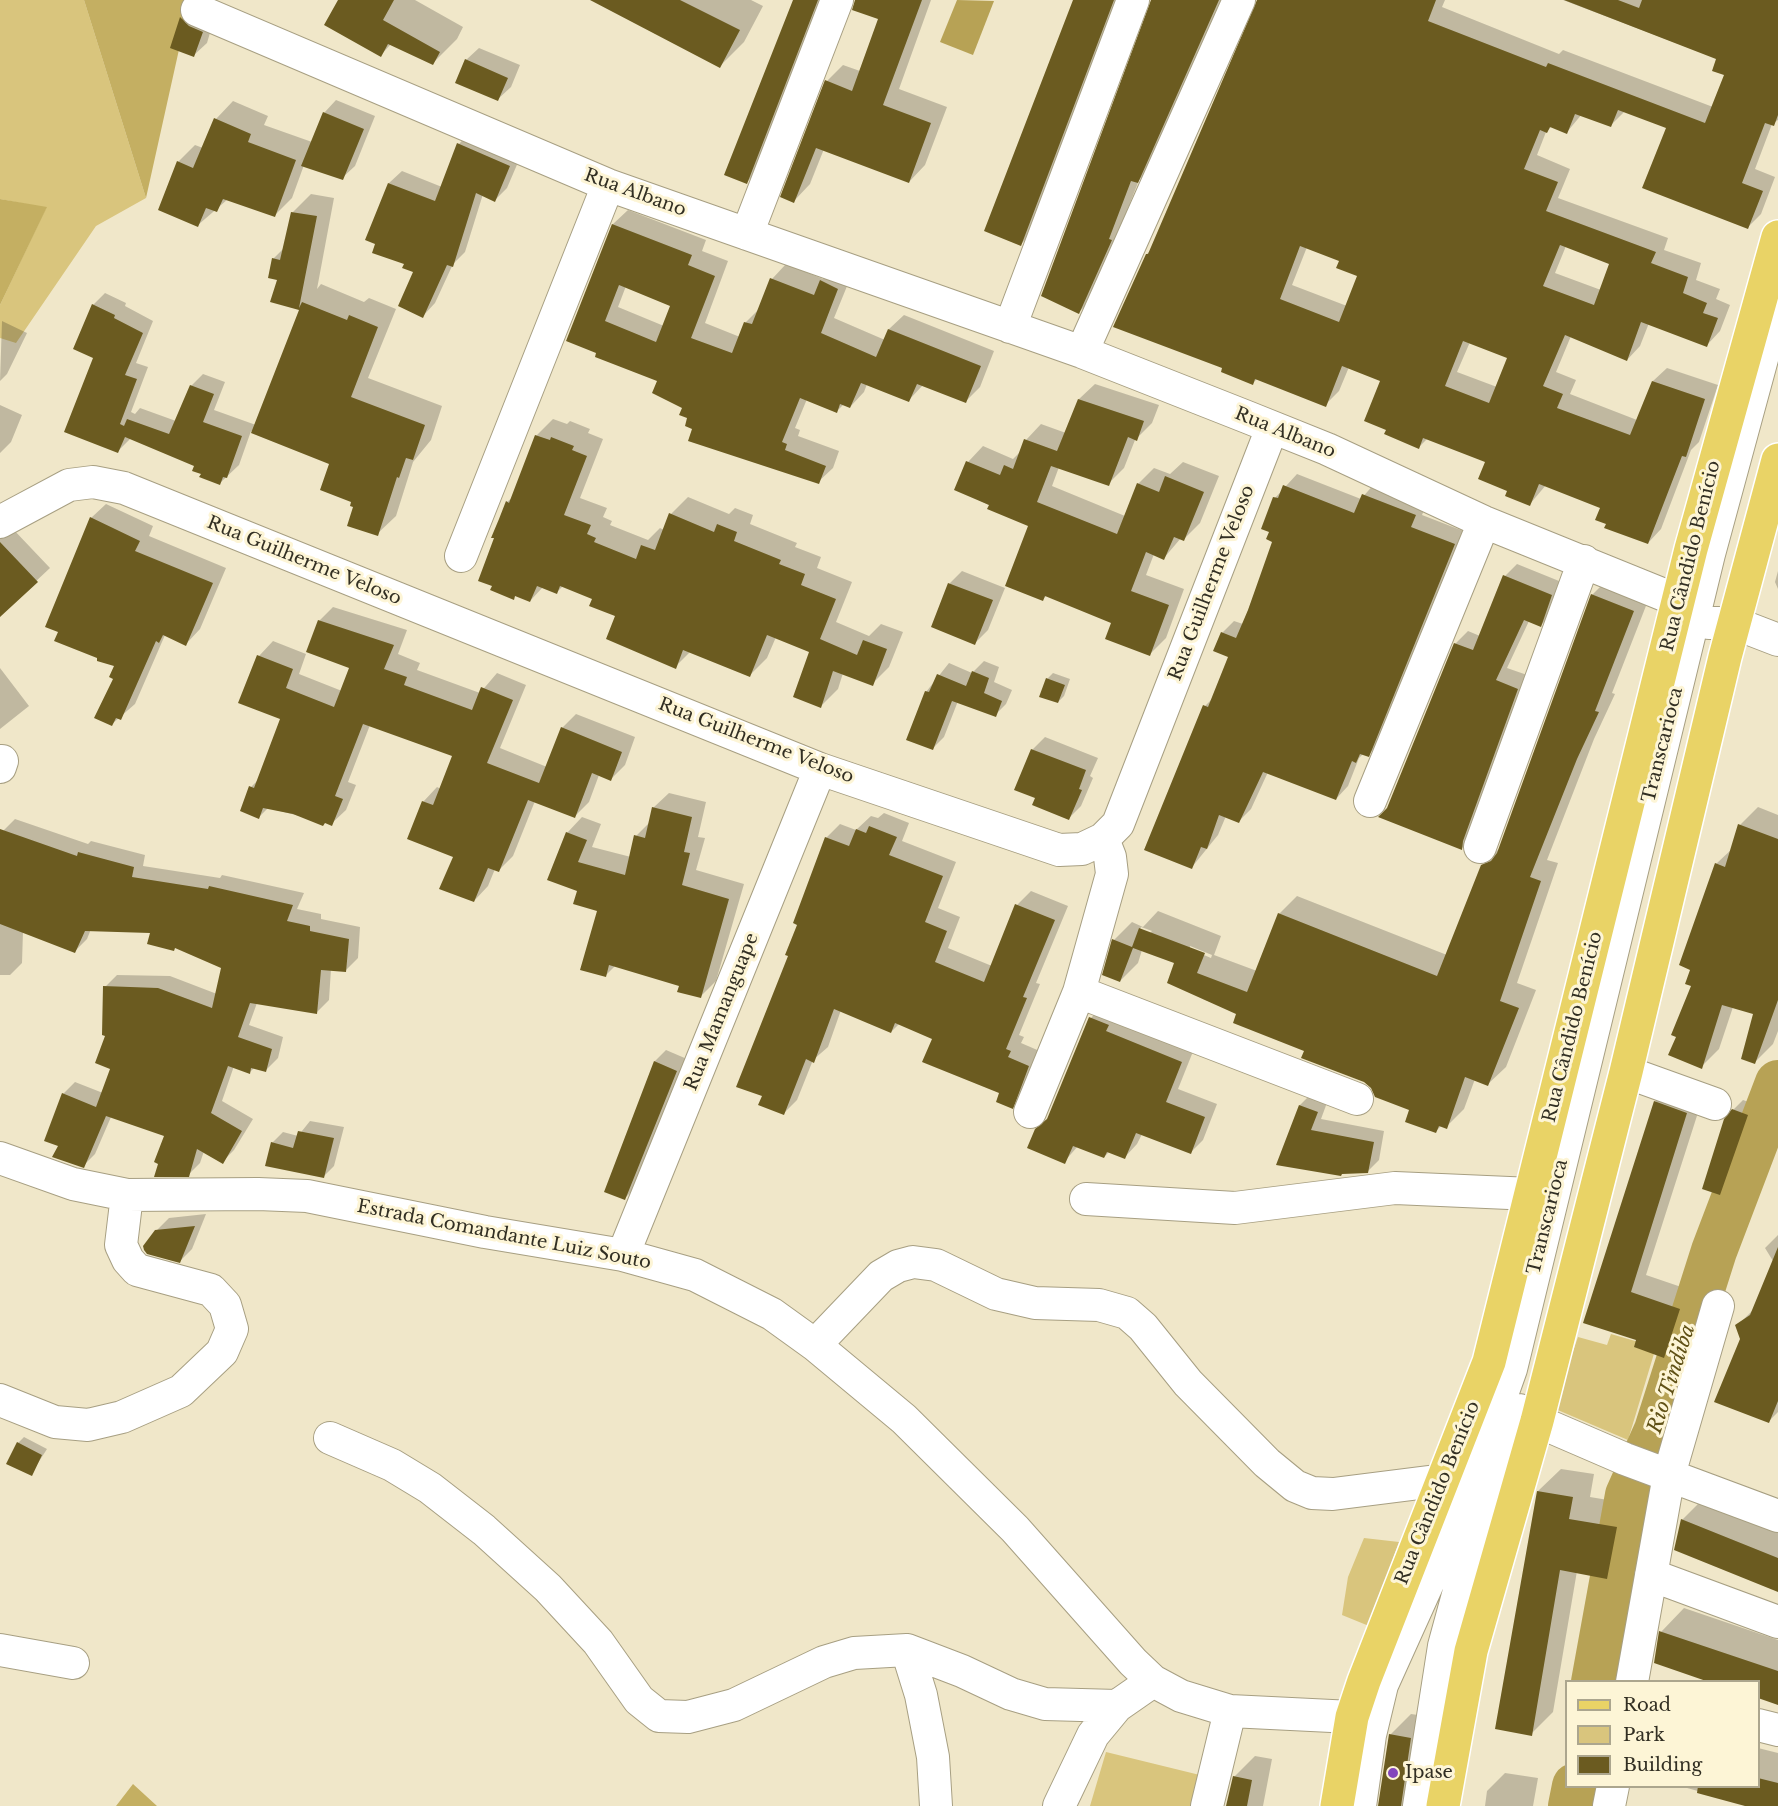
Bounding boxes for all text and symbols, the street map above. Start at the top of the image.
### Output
street label: Rua Albano [581,165,689,221]
street label: Rua Albano [1231,403,1339,463]
street label: Rua Cândido Benício [1657,458,1725,654]
street label: Rua Guilherme Veloso [1165,482,1259,684]
street label: Rua Guilherme Veloso [204,512,404,610]
street label: Transcarioca [1638,685,1688,805]
street label: Rua Guilherme Veloso [655,694,857,788]
street label: Rua Cândido Benício [1539,929,1607,1125]
street label: Rua Mamanguape [681,930,763,1094]
street label: Transcarioca [1523,1157,1573,1277]
street label: Estrada Comandante Luiz Souto [355,1196,653,1274]
water label: Rio Tindiba [1643,1322,1701,1436]
street label: Rua Cândido Benício [1391,1398,1485,1588]
legend [1565,1680,1760,1788]
text: Road [1623,1694,1671,1716]
text: Park [1623,1724,1665,1746]
text: Building [1623,1754,1702,1776]
place label: Ipase [1405,1762,1453,1784]
marker: Ipase [1386,1766,1400,1780]

